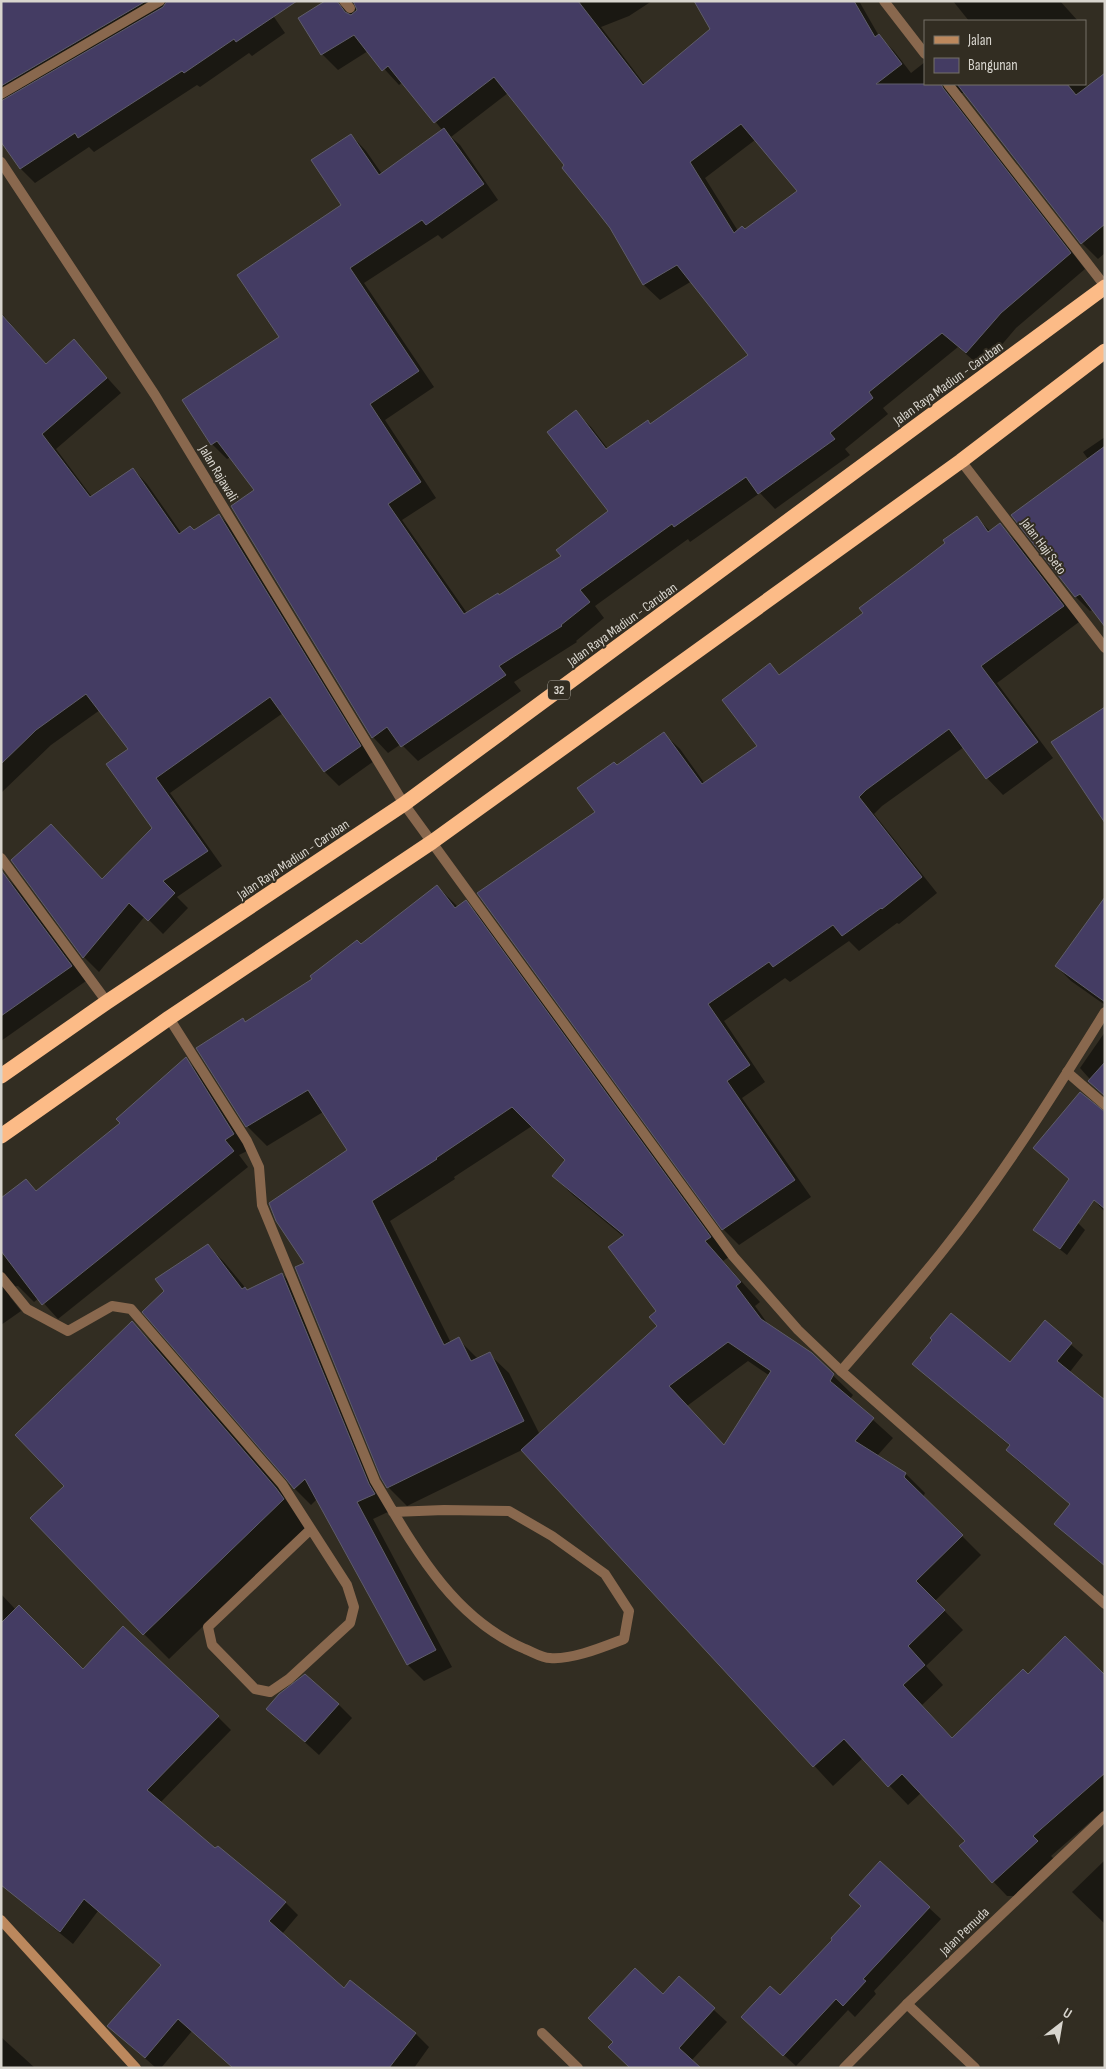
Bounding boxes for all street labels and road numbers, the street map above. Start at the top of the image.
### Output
street label: Jalan Raya Madiun - Caruban [889,338,1006,430]
street label: Jalan Rajawali [195,441,242,504]
street label: Jalan Haji Seto [1016,514,1070,578]
street label: Jalan Raya Madiun - Caruban [563,579,680,671]
road number: 32 [548,680,570,700]
street label: Jalan Raya Madiun - Caruban [233,816,353,904]
street label: Jalan Pemuda [935,1904,993,1960]

